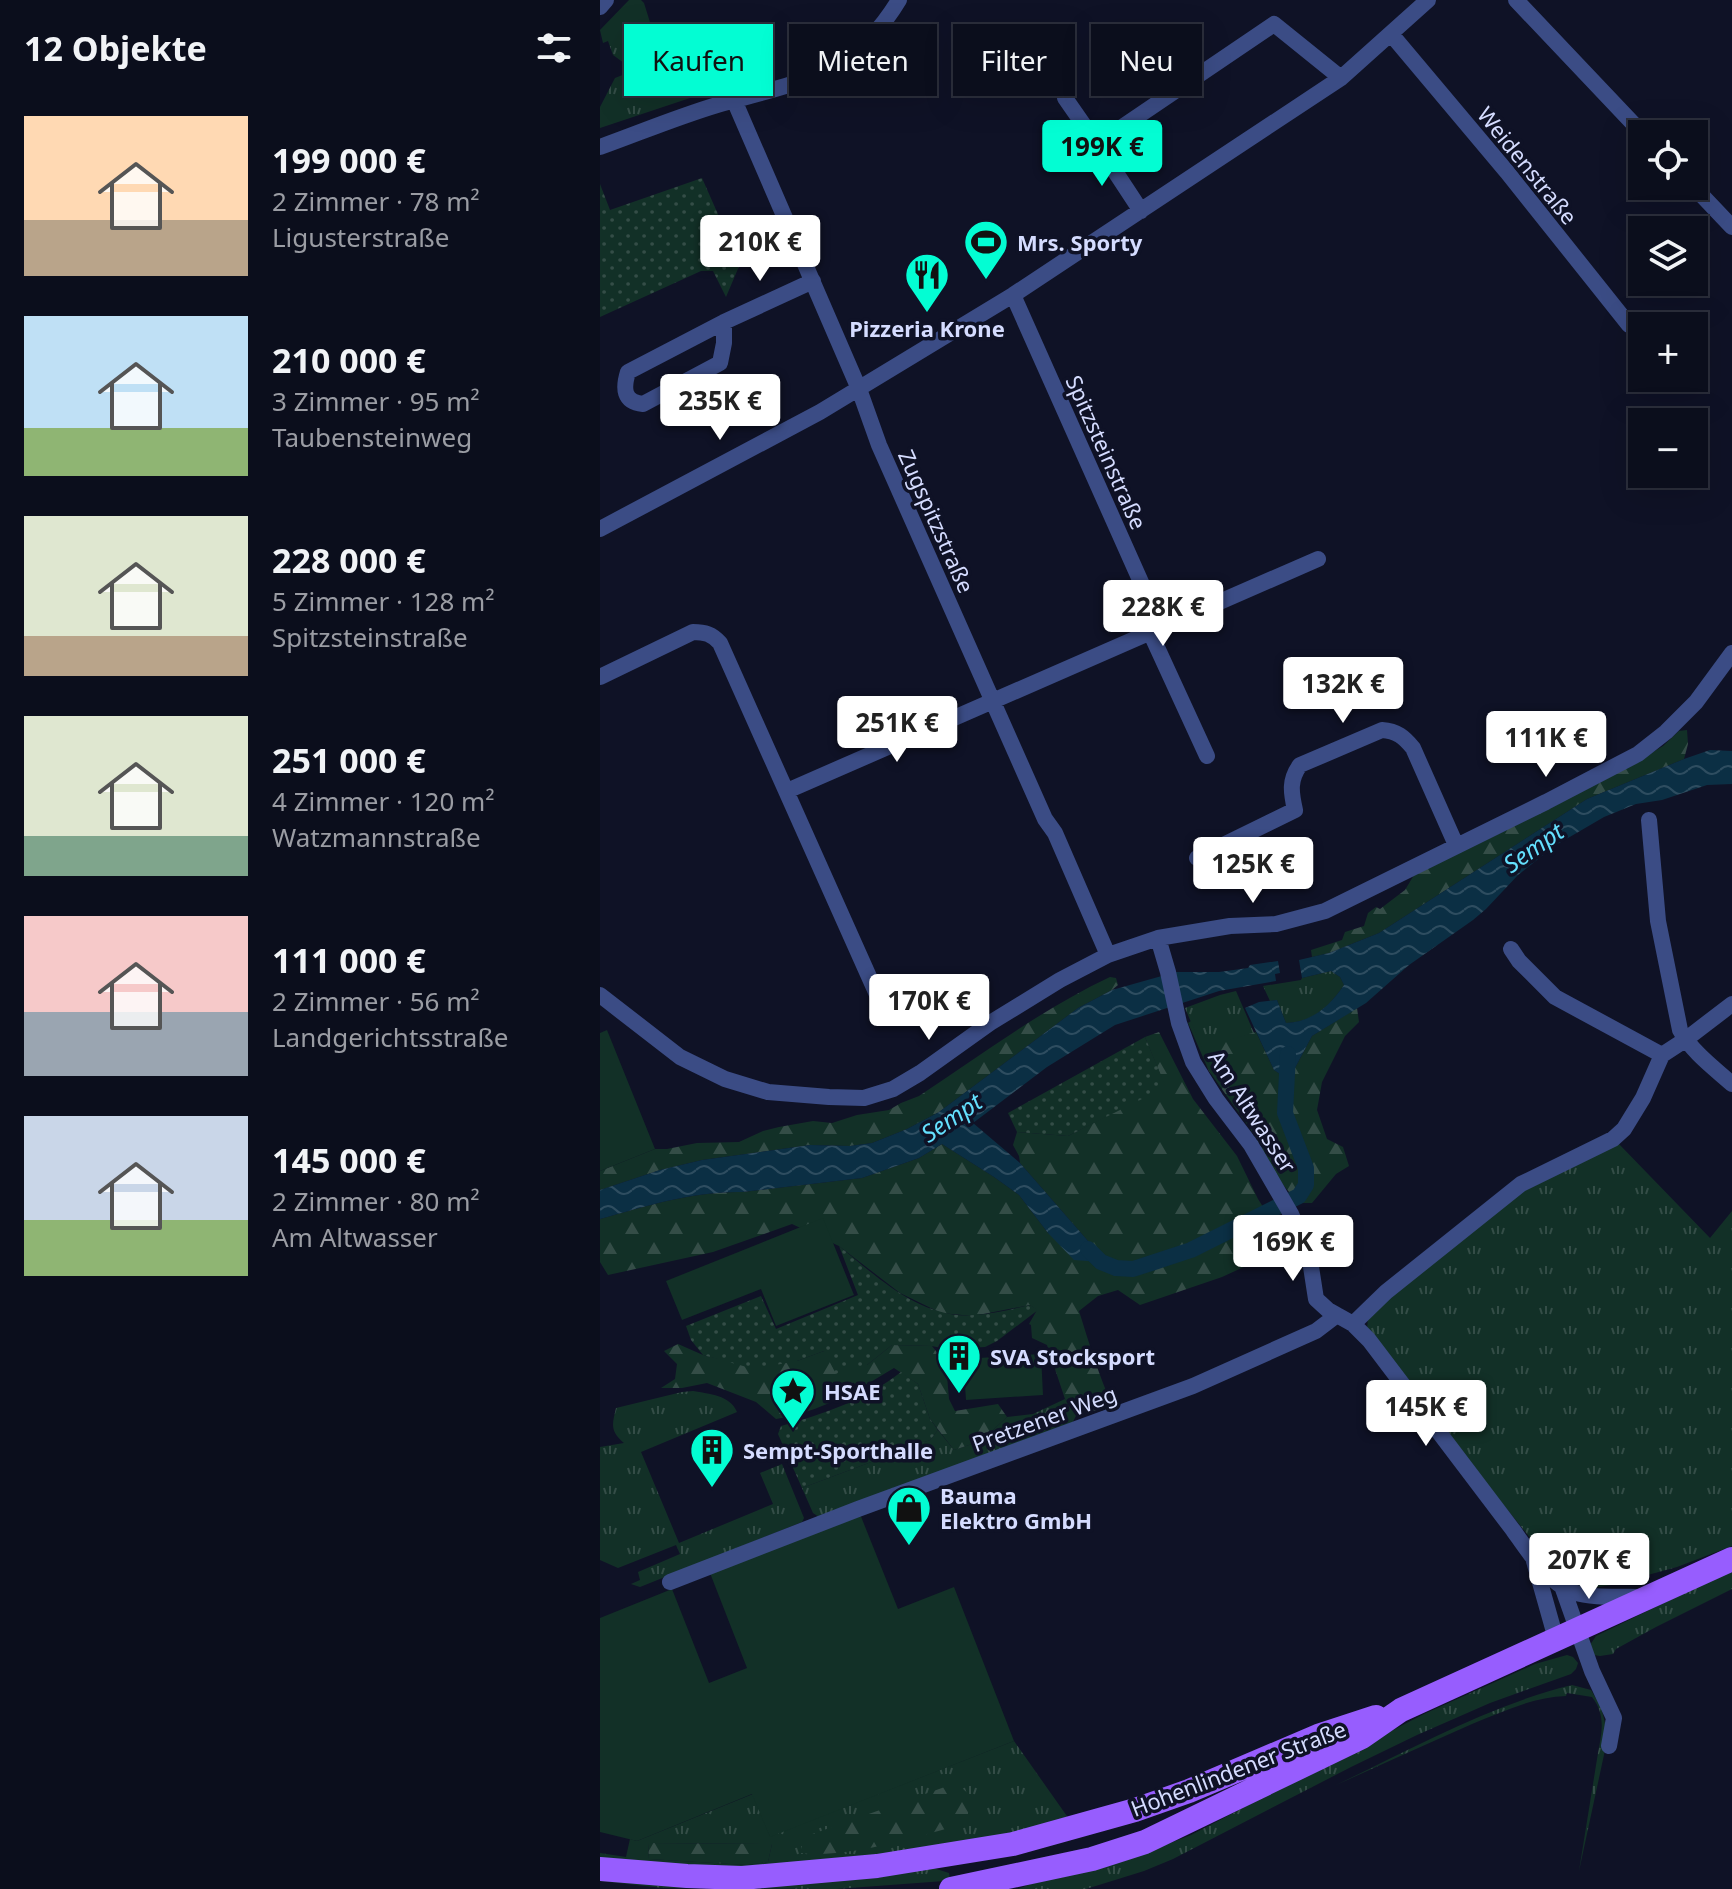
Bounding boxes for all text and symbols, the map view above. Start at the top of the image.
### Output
chip: Kaufen [624,24,773,96]
chip: Mieten [789,24,937,96]
chip: Filter [953,24,1075,96]
chip: Neu [1091,24,1202,96]
text: 12 Objekte [24,25,207,71]
icon: filters [532,26,576,70]
street label: Weidenstraße [1471,100,1585,230]
pin: 199K € [1037,120,1167,188]
map controls [1628,120,1708,488]
button: locate [1628,120,1708,200]
text: 199K € [1060,128,1144,164]
text: 199 000 € [272,137,426,183]
icon: home [88,148,184,244]
text: 2 Zimmer · 78 m² [272,183,480,219]
pin: 210K € [695,215,825,283]
button: layers [1628,216,1708,296]
sports icon: Mrs. Sporty [962,218,1010,281]
text: Ligusterstraße [272,219,449,255]
text: 210K € [718,223,802,259]
place label: Mrs. Sporty [1017,227,1143,257]
restaurant icon: Pizzeria Krone [903,251,951,314]
button: + [1628,312,1708,392]
place label: Pizzeria Krone [849,313,1005,343]
text: 210 000 € [272,337,426,383]
icon: home [88,348,184,444]
street label: Spitzsteinstraße [1060,370,1154,534]
pin: 235K € [655,374,785,442]
text: 235K € [678,382,762,418]
text: 3 Zimmer · 95 m² [272,383,480,419]
button: − [1628,408,1708,488]
text: Taubensteinweg [272,419,472,455]
street label: Zugspitzstraße [892,445,982,597]
text: 228 000 € [272,537,426,583]
icon: home [88,548,184,644]
pin: 228K € [1098,580,1228,648]
text: 5 Zimmer · 128 m² [272,583,495,619]
text: 228K € [1121,588,1205,624]
text: Spitzsteinstraße [272,619,468,655]
pin: 132K € [1278,657,1408,725]
text: 132K € [1301,665,1385,701]
pin: 251K € [832,696,962,764]
text: 251K € [855,704,939,740]
pin: 111K € [1481,711,1611,779]
text: 111K € [1504,719,1588,755]
text: 251 000 € [272,737,426,783]
icon: home [88,748,184,844]
text: 4 Zimmer · 120 m² [272,783,495,819]
water label: Sempt [1496,814,1571,880]
text: Watzmannstraße [272,819,481,855]
pin: 125K € [1188,837,1318,905]
text: 125K € [1211,845,1295,881]
text: 111 000 € [272,937,426,983]
icon: home [88,948,184,1044]
pin: 170K € [864,974,994,1042]
text: 170K € [887,982,971,1018]
text: 2 Zimmer · 56 m² [272,983,480,1019]
text: Landgerichtsstraße [272,1019,508,1055]
street label: Am Altwasser [1202,1044,1304,1178]
water label: Sempt [914,1084,989,1149]
text: 145 000 € [272,1137,426,1183]
icon: home [88,1148,184,1244]
text: 2 Zimmer · 80 m² [272,1183,480,1219]
pin: 169K € [1228,1215,1358,1283]
text: Am Altwasser [272,1219,438,1255]
text: 169K € [1251,1223,1335,1259]
building icon: SVA Stocksport [935,1332,983,1395]
place label: SVA Stocksport [990,1341,1155,1371]
place icon: HSAE [769,1367,817,1430]
place label: HSAE [824,1376,881,1406]
street label: Pretzener Weg [968,1378,1120,1458]
pin: 145K € [1361,1380,1491,1448]
text: 145K € [1384,1388,1468,1424]
building icon: Sempt-Sporthalle [688,1426,736,1489]
place label: Sempt-Sporthalle [743,1435,933,1465]
place label: Bauma Elektro GmbH [940,1480,1092,1535]
shop icon: Bauma Elektro GmbH [885,1484,933,1547]
pin: 207K € [1524,1533,1654,1601]
text: 207K € [1547,1541,1631,1577]
street label: Hohenlindener Straße [1126,1713,1350,1823]

